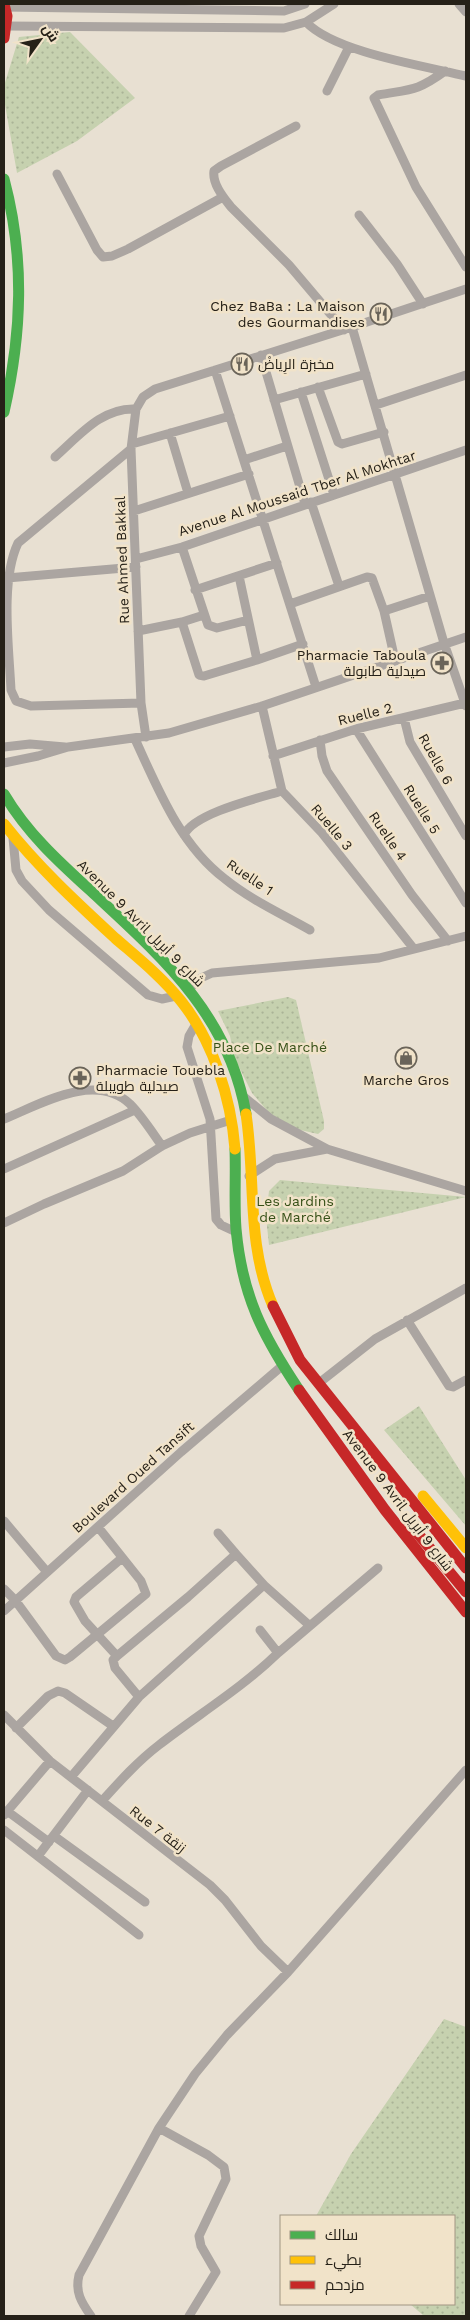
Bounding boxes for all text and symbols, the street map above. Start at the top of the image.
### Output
north arrow [15,15,65,65]
text: ش [38,21,63,45]
place label: Chez BaBa : La Maison des Gourmandises [210,298,365,330]
restaurant icon: Chez BaBa : La Maison des Gourmandises [369,302,393,326]
restaurant icon: مخبزة الرِياضْ [230,352,254,376]
place label: مخبزة الرِياضْ [258,356,334,374]
street label: Avenue Al Moussaid Tber Al Mokhtar [176,447,418,539]
street label: Rue Ahmed Bakkal [112,495,132,624]
place label: Pharmacie Taboula صيدلية طابولة [297,647,426,679]
pharmacy icon: Pharmacie Taboula صيدلية طابولة [430,651,454,675]
street label: Ruelle 2 [336,700,394,728]
street label: Ruelle 6 [415,731,457,787]
street label: Ruelle 5 [401,781,443,837]
street label: Ruelle 3 [308,801,356,853]
street label: Ruelle 4 [366,808,410,864]
street label: Avenue 9 Avril شارع 9 أبريل [74,856,208,990]
street label: Ruelle 1 [224,856,276,898]
park label: Place De Marché [213,1039,327,1055]
shop icon: Marche Gros [394,1046,418,1070]
place label: Pharmacie Touebla صيدلية طويبلة [96,1062,225,1094]
pharmacy icon: Pharmacie Touebla صيدلية طويبلة [68,1066,92,1090]
place label: Marche Gros [363,1072,449,1088]
park label: Les Jardins de Marché [256,1193,334,1225]
street label: Boulevard Oued Tansift [69,1418,197,1536]
street label: Avenue 9 Avril شارع 9 أبريل [339,1426,457,1574]
street label: Rue 7 زنقة [127,1802,189,1856]
legend [280,2215,455,2305]
text: سالك [325,2226,358,2244]
text: بطيء [325,2251,362,2272]
text: مزدحم [325,2276,365,2295]

